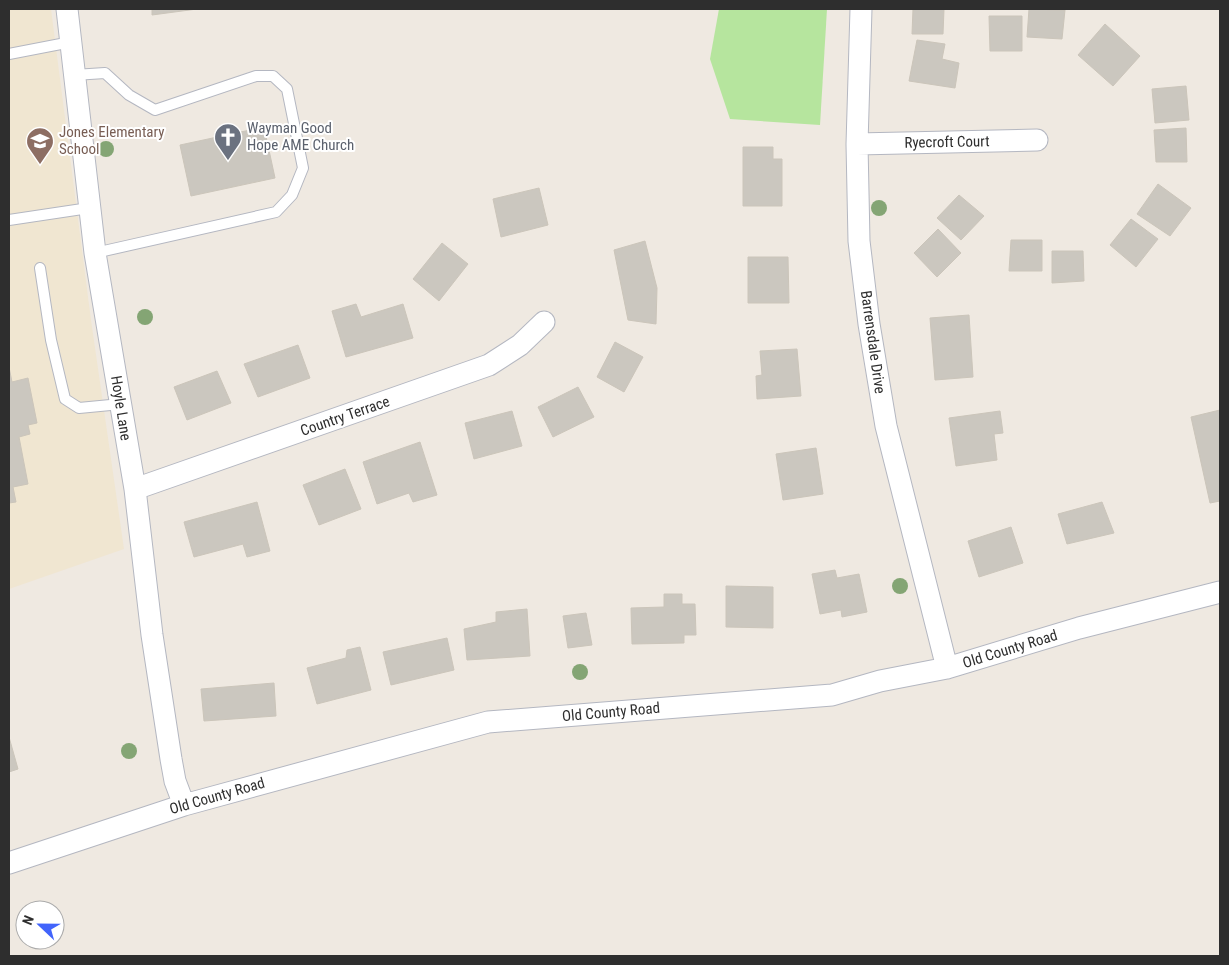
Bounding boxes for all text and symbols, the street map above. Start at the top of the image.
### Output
place label: Wayman Good Hope AME Church [247,119,354,154]
church icon: Wayman Good Hope AME Church [213,122,243,161]
place label: Jones Elementary School [59,123,164,158]
school or university icon: Jones Elementary School [25,126,55,165]
street label: Ryecroft Court [904,132,990,152]
street label: Barrensdale Drive [857,289,889,395]
street label: Hoyle Lane [107,374,135,442]
street label: Country Terrace [298,392,392,440]
street label: Old County Road [960,626,1060,672]
street label: Old County Road [561,699,661,725]
street label: Old County Road [167,774,267,818]
north arrow [15,900,65,950]
text: N [19,913,37,927]

